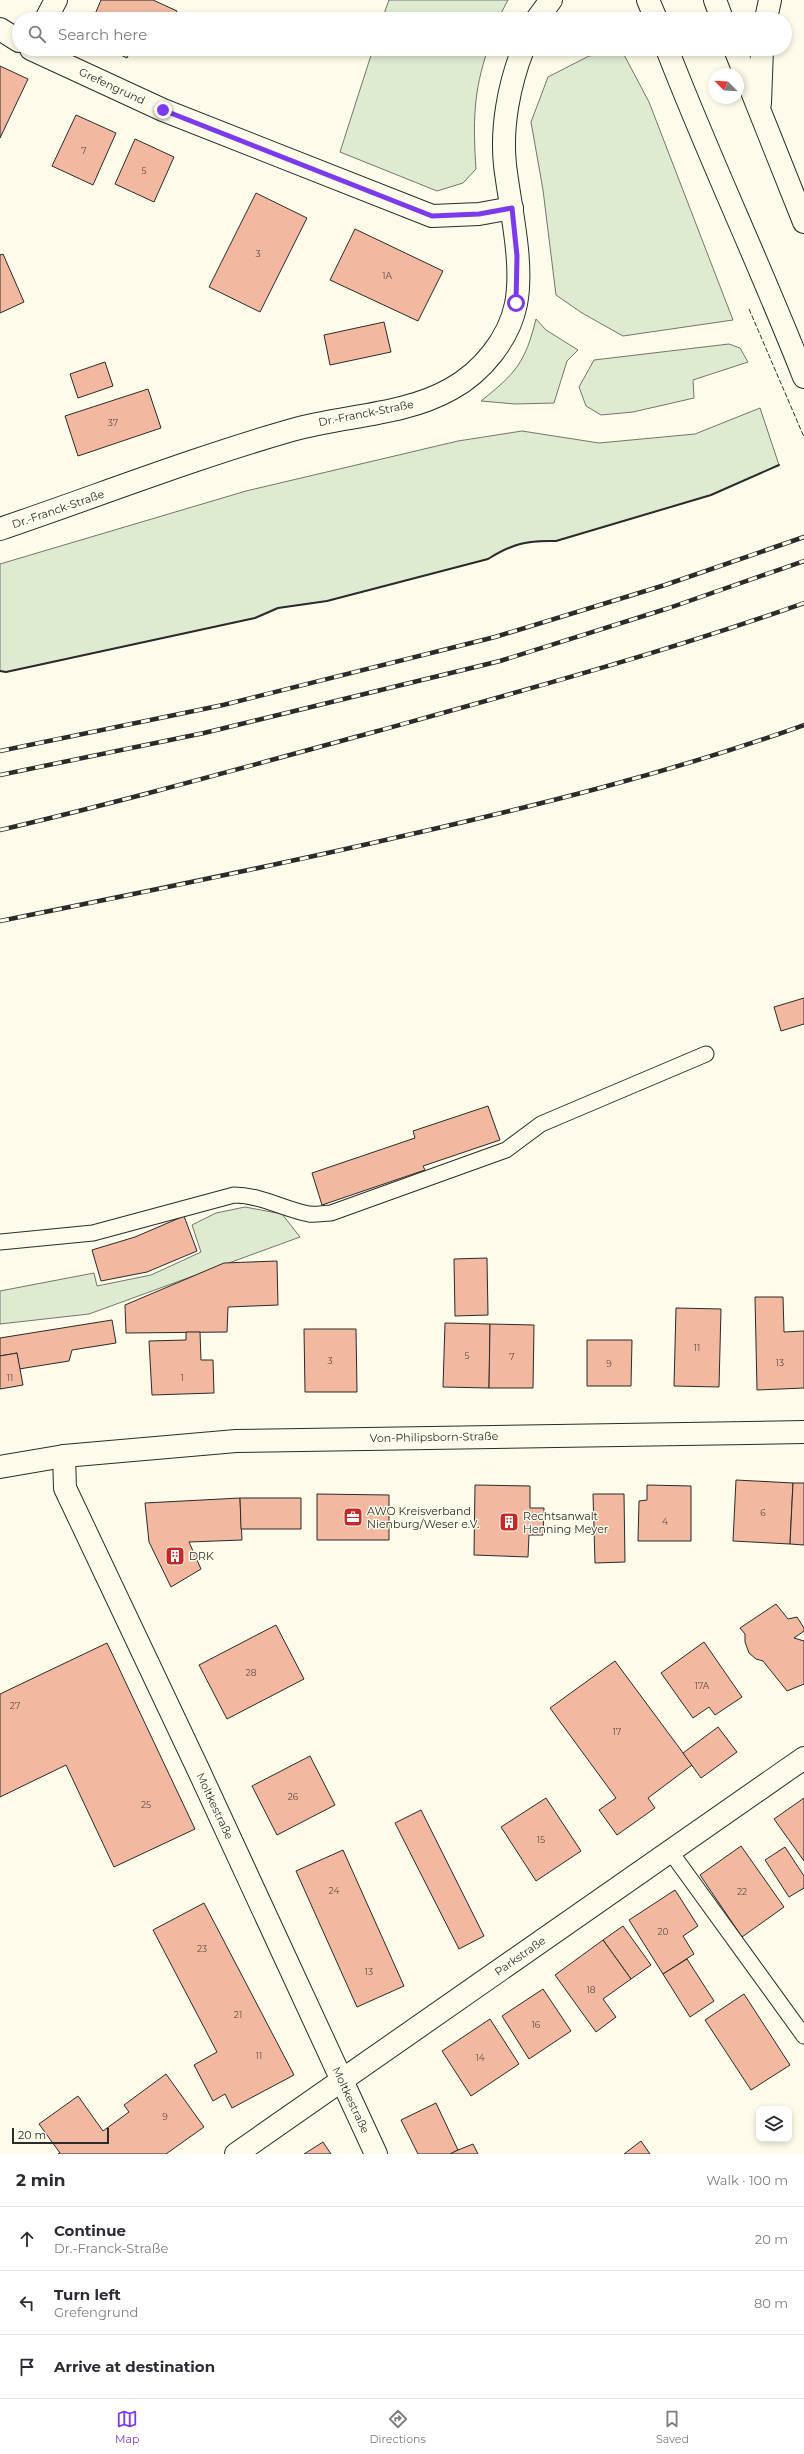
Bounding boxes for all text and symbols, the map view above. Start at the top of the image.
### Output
search box [12,12,792,56]
icon: search [26,23,48,45]
text: Search here [58,25,147,44]
street label: Grefengrund [77,65,147,107]
north arrow [708,68,744,104]
route end [154,101,172,119]
house number: 7 [81,145,87,156]
house number: 5 [141,165,147,176]
house number: 3 [255,248,261,259]
house number: 1A [382,270,392,281]
route start [507,294,525,312]
street label: Dr.-Franck-Straße [317,397,415,429]
house number: 37 [108,417,118,428]
street label: Dr.-Franck-Straße [10,487,106,531]
house number: 11 [694,1342,700,1353]
house number: 5 [464,1350,470,1361]
house number: 7 [509,1351,515,1362]
house number: 3 [327,1355,333,1366]
house number: 13 [776,1357,784,1368]
house number: 9 [606,1358,612,1369]
house number: 11 [7,1372,13,1383]
house number: 1 [180,1372,184,1383]
street label: Von-Philipsborn-Straße [370,1429,499,1445]
place label: AWO Kreisverband Nienburg/Weser e.V. [367,1504,479,1531]
office icon: AWO Kreisverband Nienburg/Weser e.V. [342,1506,364,1528]
house number: 6 [760,1507,766,1518]
place label: Rechtsanwalt Henning Meyer [523,1509,608,1536]
building icon: Rechtsanwalt Henning Meyer [498,1511,520,1533]
house number: 4 [662,1516,668,1527]
building icon: DRK [164,1545,186,1567]
place label: DRK [189,1549,214,1563]
house number: 28 [246,1667,257,1678]
house number: 17A [695,1680,710,1691]
house number: 27 [10,1700,20,1711]
house number: 17 [613,1726,621,1737]
street label: Moltkestraße [193,1770,237,1842]
house number: 26 [288,1791,299,1802]
house number: 25 [141,1799,151,1810]
house number: 15 [537,1834,545,1845]
house number: 24 [329,1885,339,1896]
house number: 22 [737,1886,747,1897]
house number: 20 [657,1926,669,1937]
street label: Parkstraße [492,1933,549,1979]
house number: 23 [197,1943,207,1954]
house number: 13 [365,1966,373,1977]
house number: 18 [587,1984,596,1995]
house number: 21 [234,2009,242,2020]
house number: 16 [532,2019,541,2030]
house number: 11 [256,2050,262,2061]
house number: 14 [475,2052,485,2063]
street label: Moltkestraße [329,2064,373,2136]
map controls [756,2106,792,2142]
button: layers [756,2106,792,2142]
house number: 9 [162,2111,168,2122]
scale bar [12,2126,109,2145]
text: 20 m [18,2128,46,2142]
text: 2 min [16,2170,66,2190]
text: Walk · 100 m [706,2172,788,2188]
text: Continue [54,2221,126,2240]
icon: ahead [16,2228,38,2250]
text: 20 m [755,2231,788,2247]
text: Dr.-Franck-Straße [54,2240,168,2256]
text: Turn left [54,2285,121,2304]
icon: left [16,2292,38,2314]
text: 80 m [754,2295,788,2311]
text: Grefengrund [54,2304,138,2320]
icon: arrive [16,2356,38,2378]
text: Arrive at destination [54,2357,215,2376]
tab: Map [115,2408,139,2446]
tab: Directions [370,2408,426,2446]
tab: Saved [656,2408,689,2446]

